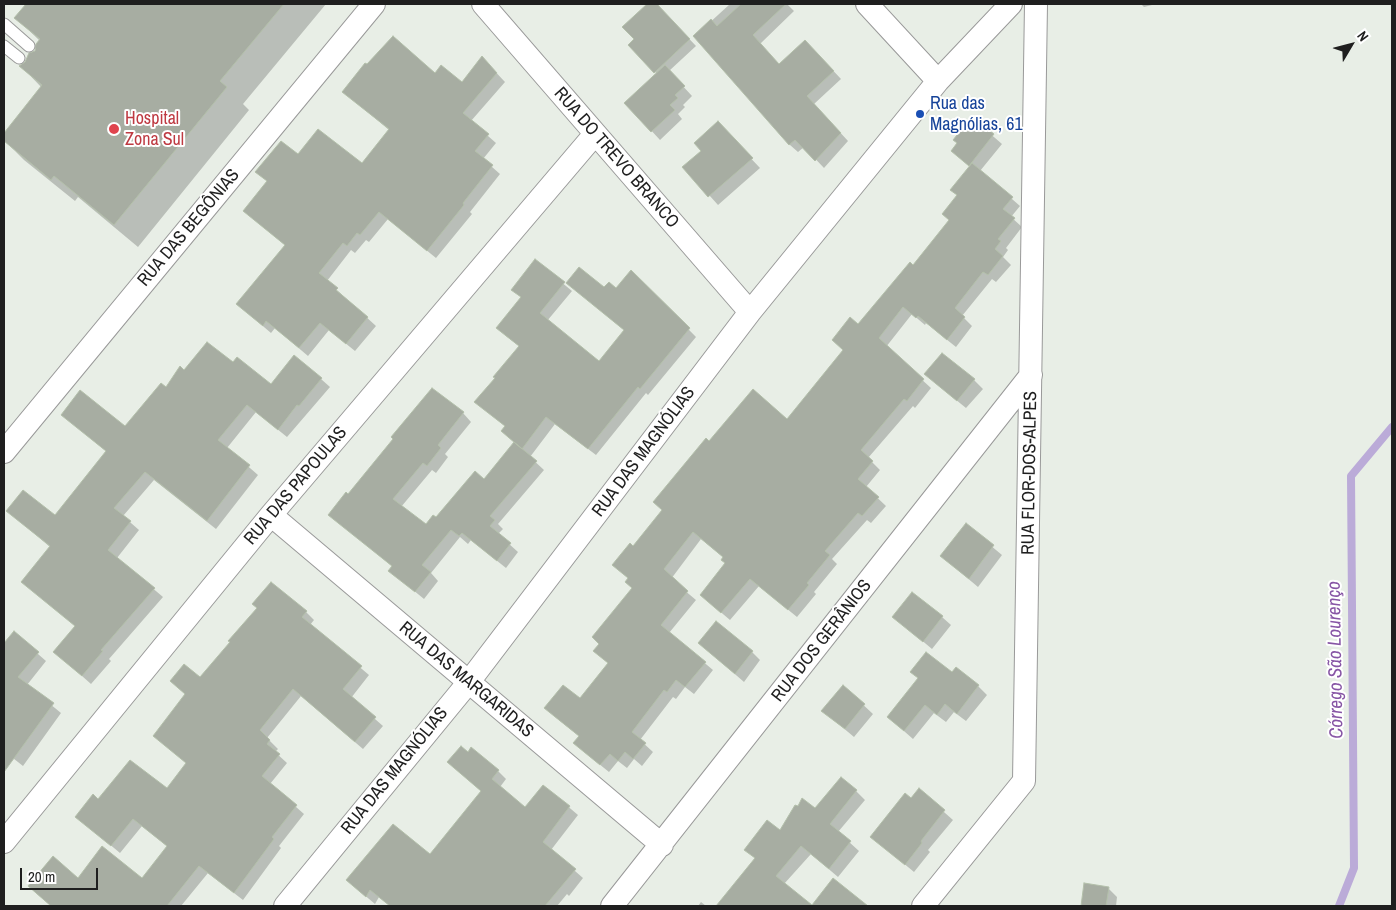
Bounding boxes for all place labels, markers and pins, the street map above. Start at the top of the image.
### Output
place label: Rua das Magnólias, 61 [930,93,1023,136]
place label: Hospital Zona Sul [125,108,184,150]
marker: Rua das Magnólias, 61 [914,108,926,120]
marker: Hospital Zona Sul [107,122,121,136]

